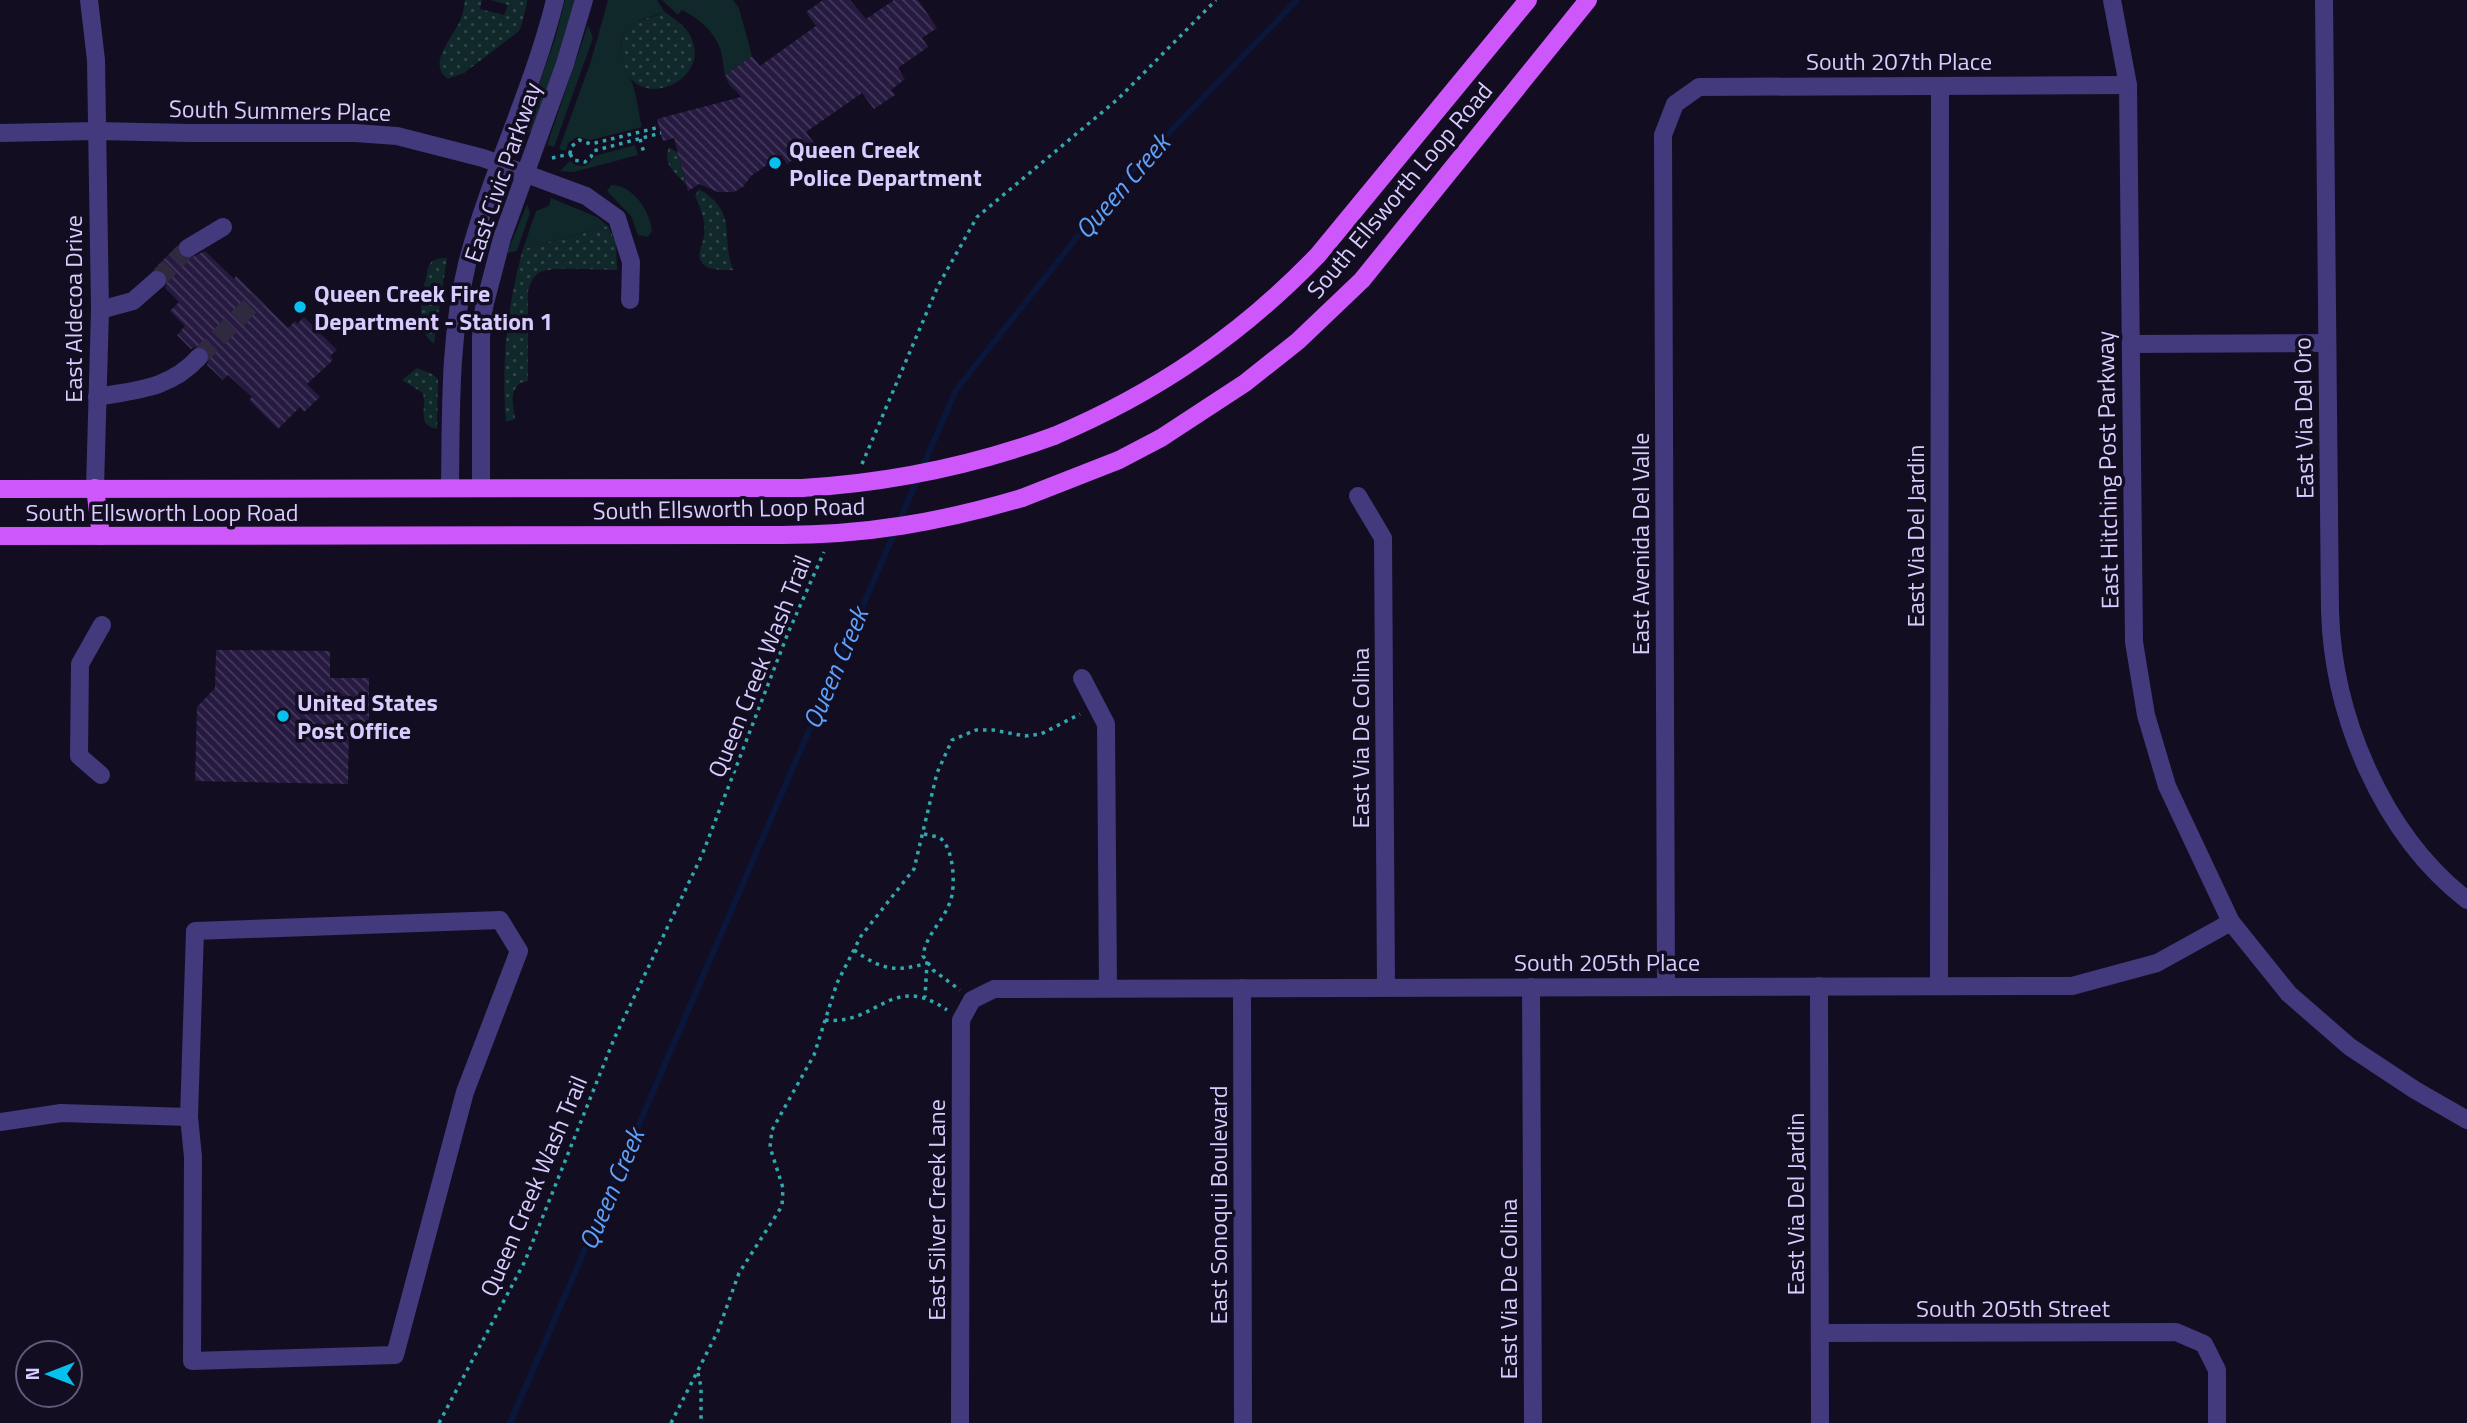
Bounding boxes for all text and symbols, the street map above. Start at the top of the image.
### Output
street label: South 207th Place [1806,43,1992,79]
street label: South Ellsworth Loop Road [1298,74,1500,306]
street label: East Civic Parkway [454,77,550,267]
street label: South Summers Place [169,90,391,130]
water label: Queen Creek [1065,122,1181,247]
place label: Queen Creek Police Department [789,131,982,195]
marker: Queen Creek Police Department [767,155,783,171]
street label: East Aldecoa Drive [55,215,91,403]
place label: Queen Creek Fire Department - Station 1 [314,275,553,339]
marker: Queen Creek Fire Department - Station 1 [292,299,308,315]
street label: East Hitching Post Parkway [2087,330,2127,610]
street label: East Via Del Oro [2284,337,2322,499]
street label: East Avenida Del Valle [1622,433,1658,655]
street label: East Via Del Jardin [1897,445,1933,627]
street label: South Ellsworth Loop Road [592,488,866,528]
street label: South Ellsworth Loop Road [26,494,298,530]
street label: Queen Creek Wash Trail [698,549,820,783]
water label: Queen Creek [792,598,879,735]
street label: East Via De Colina [1342,648,1378,828]
place label: United States Post Office [297,684,438,748]
marker: United States Post Office [275,708,291,724]
street label: South 205th Place [1514,944,1700,980]
street label: Queen Creek Wash Trail [470,1070,596,1302]
street label: East Sonoqui Boulevard [1200,1085,1236,1325]
street label: East Silver Creek Lane [918,1099,954,1321]
street label: East Via Del Jardin [1777,1113,1813,1295]
water label: Queen Creek [568,1119,655,1256]
street label: East Via De Colina [1490,1199,1526,1379]
street label: South 205th Street [1916,1290,2110,1326]
north arrow [14,1339,84,1409]
text: N [17,1367,46,1381]

